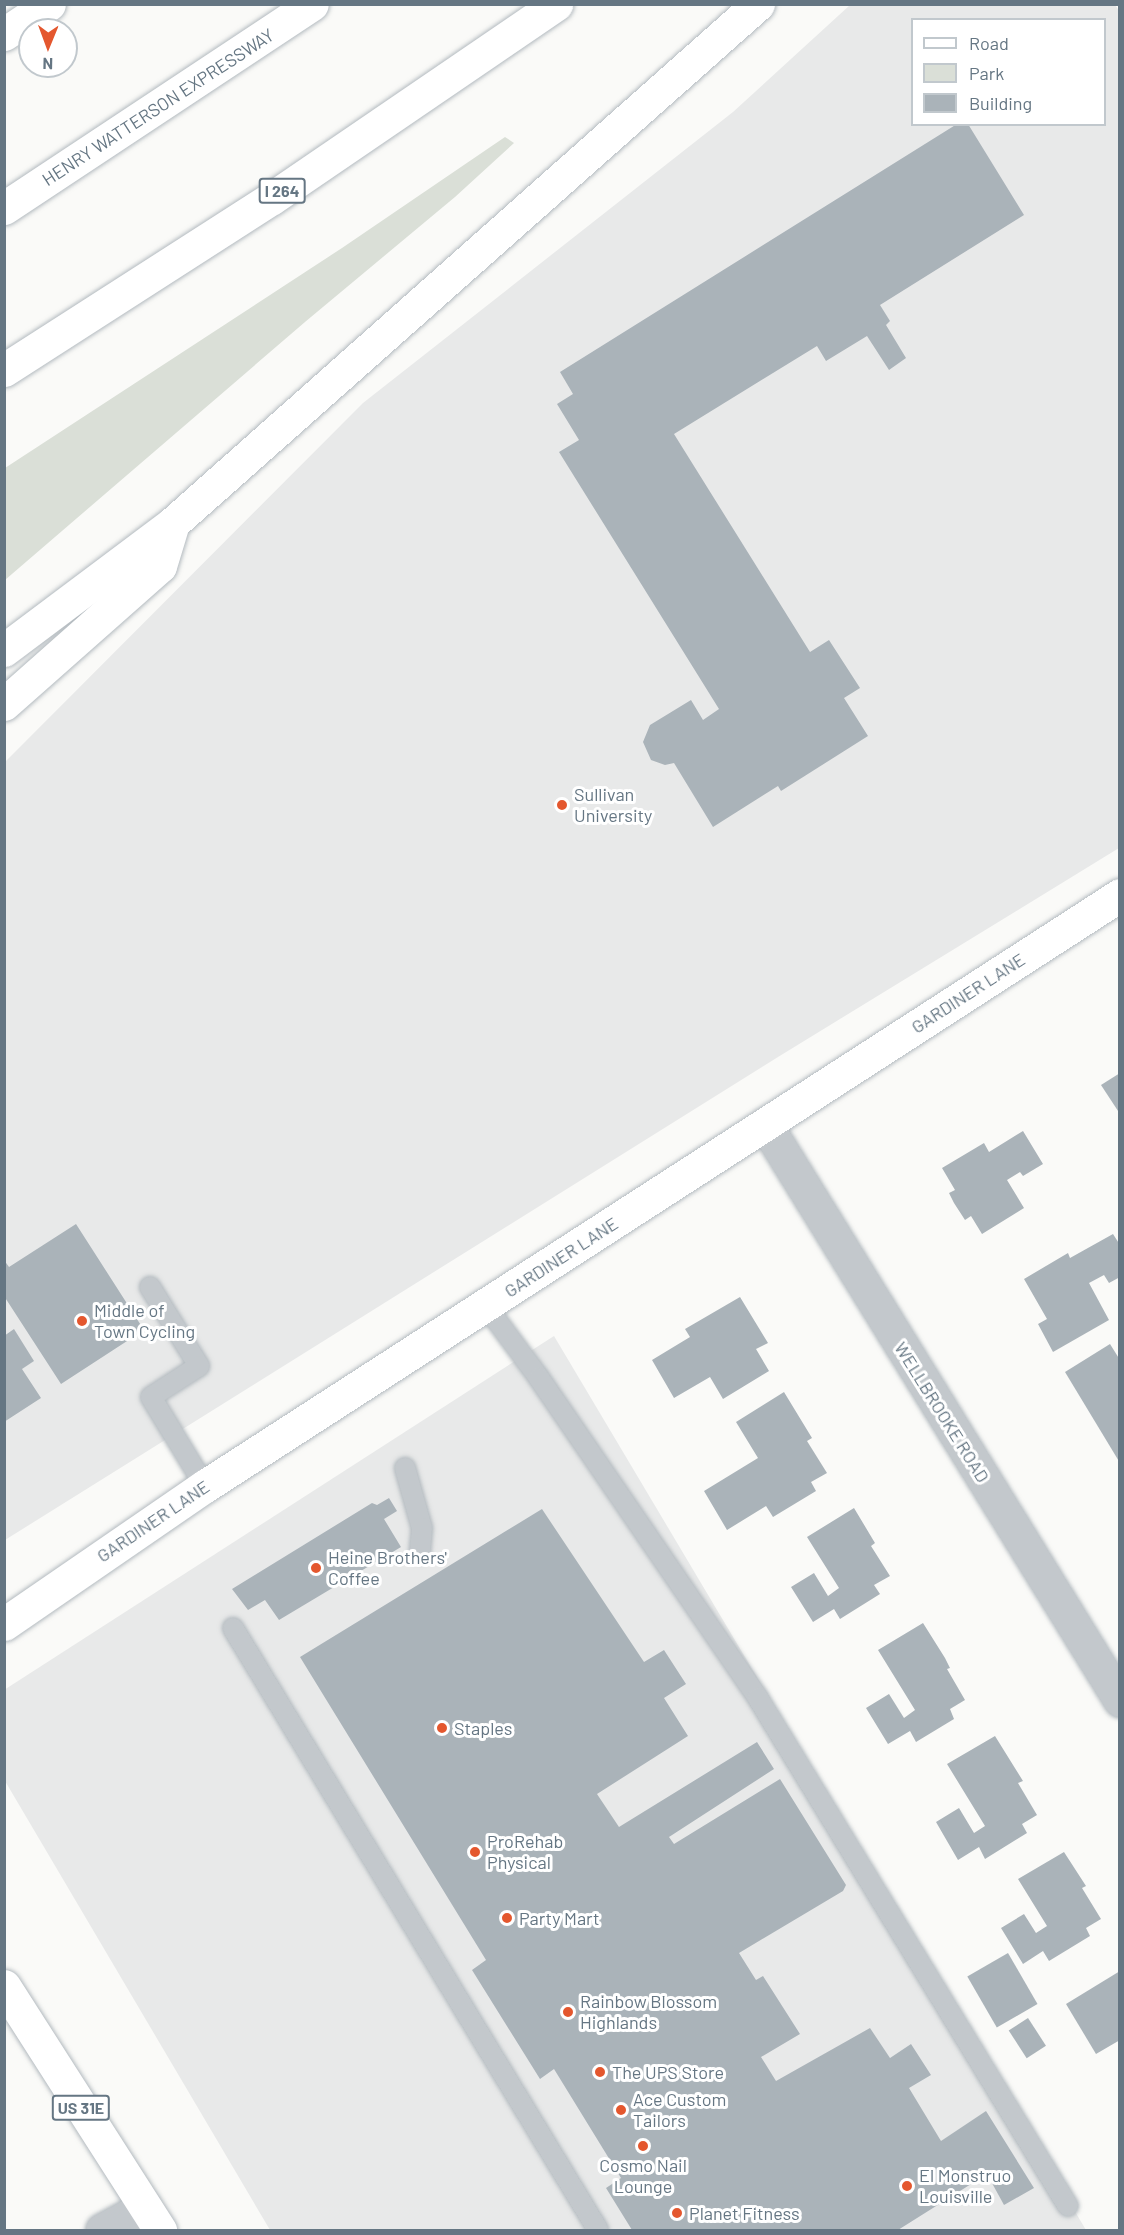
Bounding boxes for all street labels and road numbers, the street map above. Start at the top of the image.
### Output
street label: HENRY WATTERSON EXPRESSWAY [38,24,278,190]
road number: I 264 [258,178,306,204]
street label: GARDINER LANE [907,948,1029,1038]
street label: GARDINER LANE [500,1212,622,1302]
street label: WELLBROOKE ROAD [890,1338,994,1486]
street label: GARDINER LANE [93,1475,213,1567]
road number: US 31E [51,2095,111,2121]

